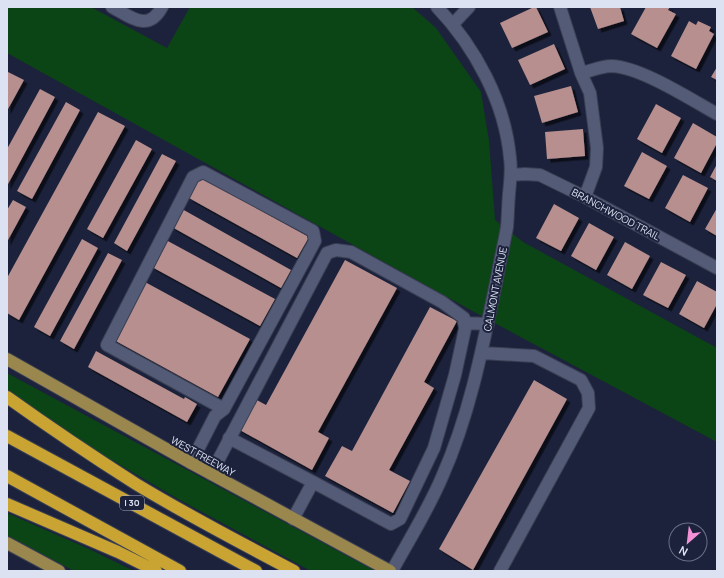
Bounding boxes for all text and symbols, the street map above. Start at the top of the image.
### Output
street label: BRANCHWOOD TRAIL [569,185,663,243]
street label: CALMONT AVENUE [480,245,510,332]
street label: WEST FREEWAY [168,433,238,480]
road number: I 30 [120,496,144,510]
north arrow [668,522,708,562]
text: N [676,543,690,560]

